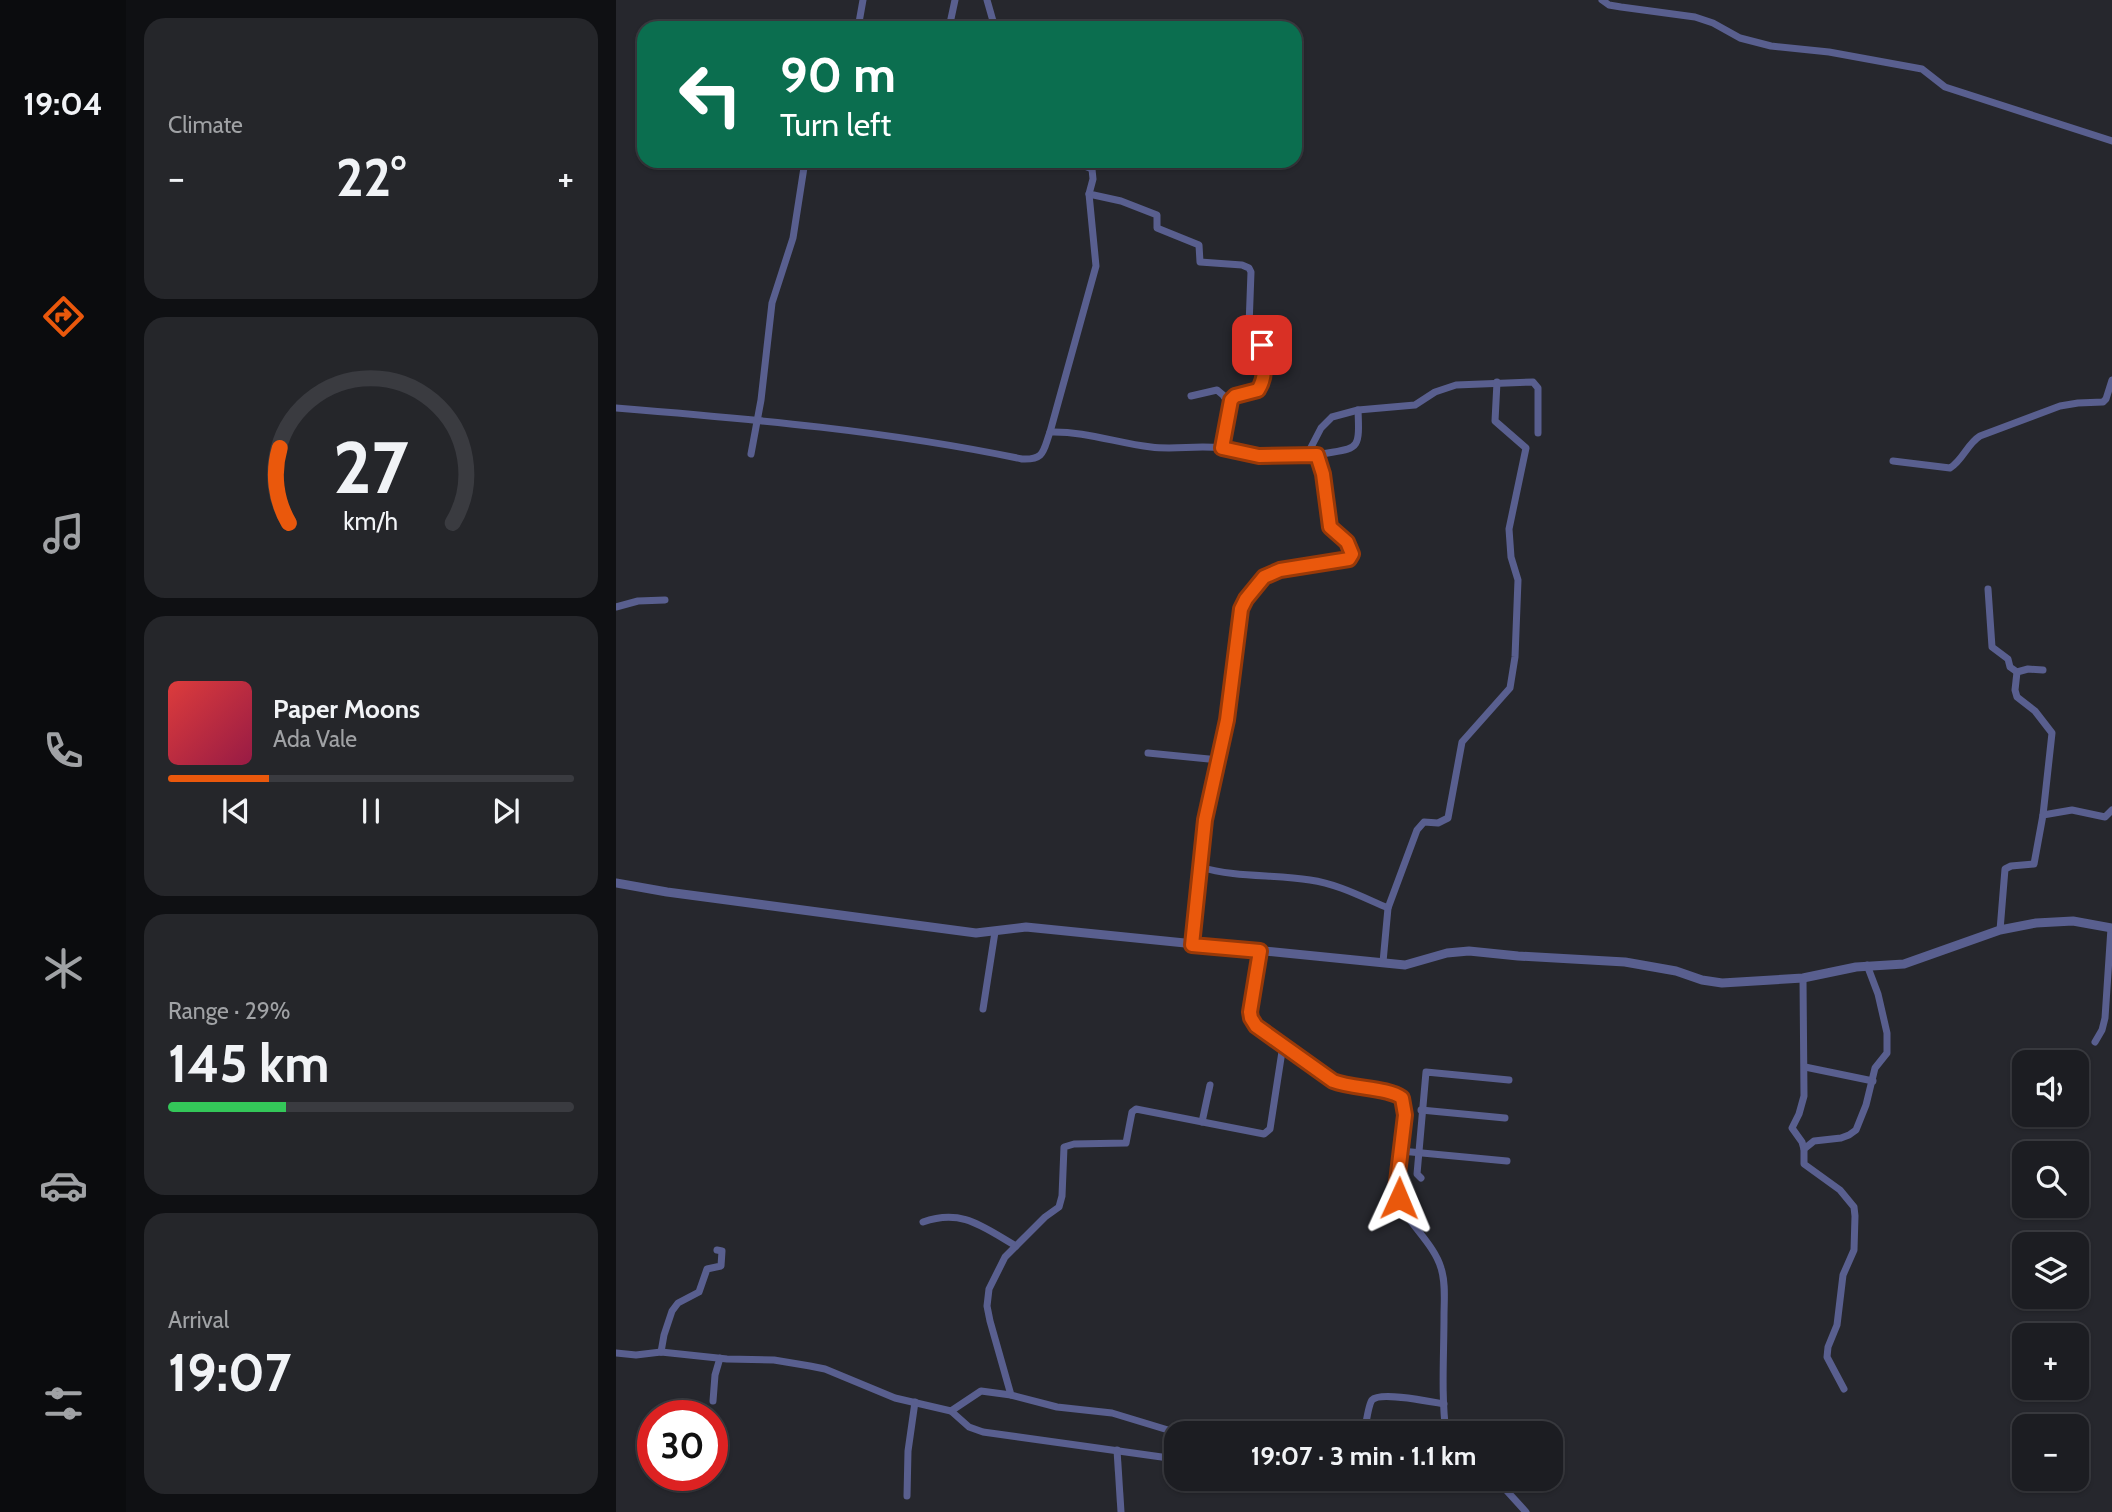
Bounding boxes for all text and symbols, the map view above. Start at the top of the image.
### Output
text: 90 m [780,45,896,104]
icon: left [665,49,756,140]
text: 19:04 [23,84,103,123]
text: Turn left [780,105,891,144]
text: Climate [168,111,243,139]
text: 22° [336,146,406,209]
text: − [168,154,185,201]
text: + [557,154,574,201]
icon: directions [39,292,88,341]
pin [1232,315,1292,375]
icon: arrive [1243,326,1281,364]
text: 27 [333,424,409,512]
text: km/h [344,506,398,536]
icon: music [39,509,88,558]
text: Paper Moons [273,693,420,725]
text: Ada Vale [273,725,357,753]
icon: phone [39,726,88,775]
icon: previous [217,792,255,830]
icon: pause [352,792,390,830]
icon: next [487,792,525,830]
icon: climate [39,944,88,993]
text: Range · 29% [168,997,291,1025]
text: 145 km [168,1032,330,1095]
map controls [2012,1050,2089,1491]
button: sound [2012,1050,2089,1127]
button: search [2012,1141,2089,1218]
icon: car [39,1161,88,1210]
position arrow [1362,1161,1436,1235]
button: layers [2012,1232,2089,1309]
text: Arrival [168,1306,229,1334]
button: + [2012,1323,2089,1400]
text: 19:07 [168,1341,291,1404]
icon: filters [39,1379,88,1428]
speed limit sign: 30 [637,1400,728,1491]
button: − [2012,1414,2089,1491]
text: 19:07 · 3 min · 1.1 km [1251,1440,1476,1472]

